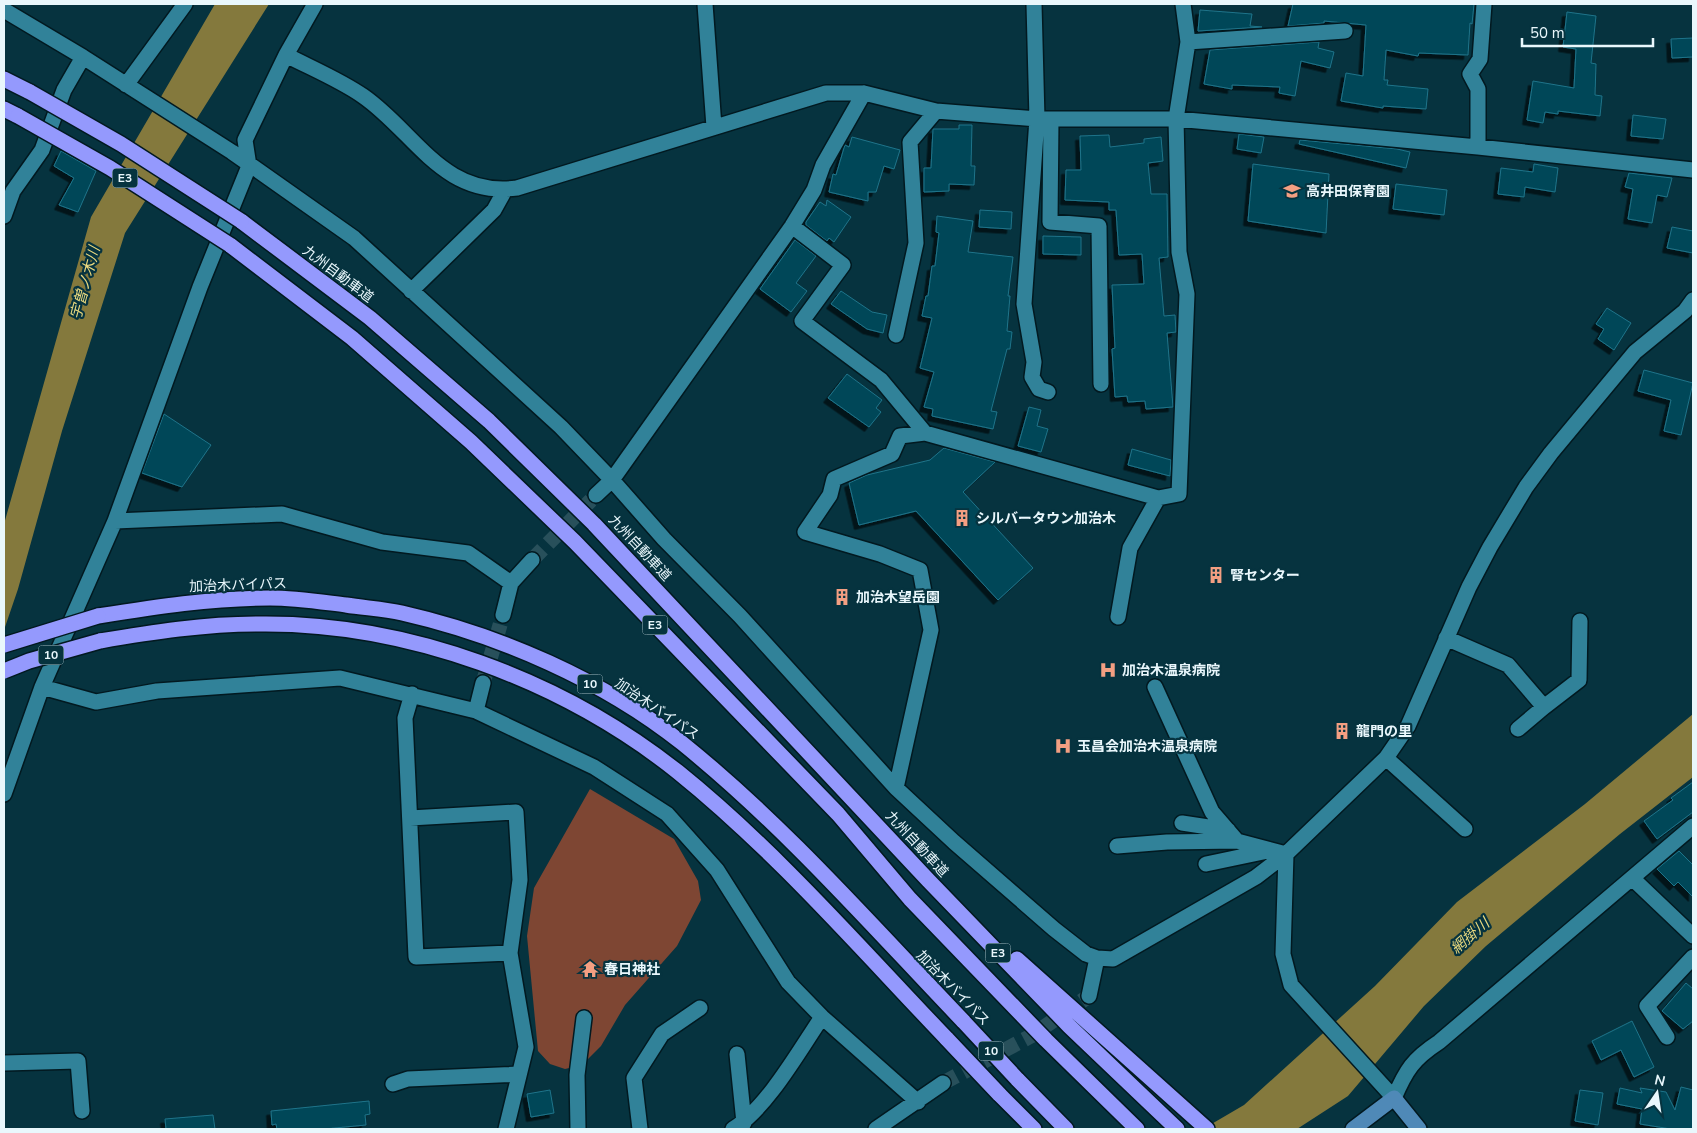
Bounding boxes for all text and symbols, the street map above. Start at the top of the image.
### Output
scale bar [1522,15,1653,47]
text: 50 m [1530,23,1565,43]
road number: E3 [112,168,138,188]
school or university icon: 高井田保育園 [1282,181,1302,201]
place label: 高井田保育園 [1306,182,1390,201]
street label: 九州自動車道 [299,241,377,307]
water label: 宇曽ノ木川 [66,242,105,322]
building icon: シルバータウン加治木 [952,508,972,528]
place label: シルバータウン加治木 [976,509,1116,528]
street label: 九州自動車道 [604,511,676,585]
building icon: 腎センター [1206,565,1226,585]
place label: 腎センター [1230,566,1300,585]
street label: 加治木バイパス [189,574,287,596]
building icon: 加治木望岳園 [832,587,852,607]
place label: 加治木望岳園 [856,588,940,607]
road number: E3 [642,616,668,634]
road number: 10 [38,646,64,664]
hospital icon: 加治木温泉病院 [1098,660,1118,680]
place label: 加治木温泉病院 [1122,661,1220,680]
road number: 10 [578,674,602,694]
street label: 加治木バイパス [611,674,703,744]
building icon: 龍門の里 [1332,721,1352,741]
place label: 龍門の里 [1356,722,1412,741]
hospital icon: 玉昌会加治木温泉病院 [1053,736,1073,756]
place label: 玉昌会加治木温泉病院 [1077,737,1217,756]
street label: 九州自動車道 [881,807,953,881]
water label: 網掛川 [1446,912,1495,958]
road number: E3 [986,944,1010,962]
street label: 加治木バイパス [912,946,994,1030]
temple icon: 春日神社 [580,959,600,979]
place label: 春日神社 [604,960,660,979]
road number: 10 [978,1042,1004,1060]
north arrow [1632,1068,1682,1118]
text: N [1653,1070,1667,1091]

